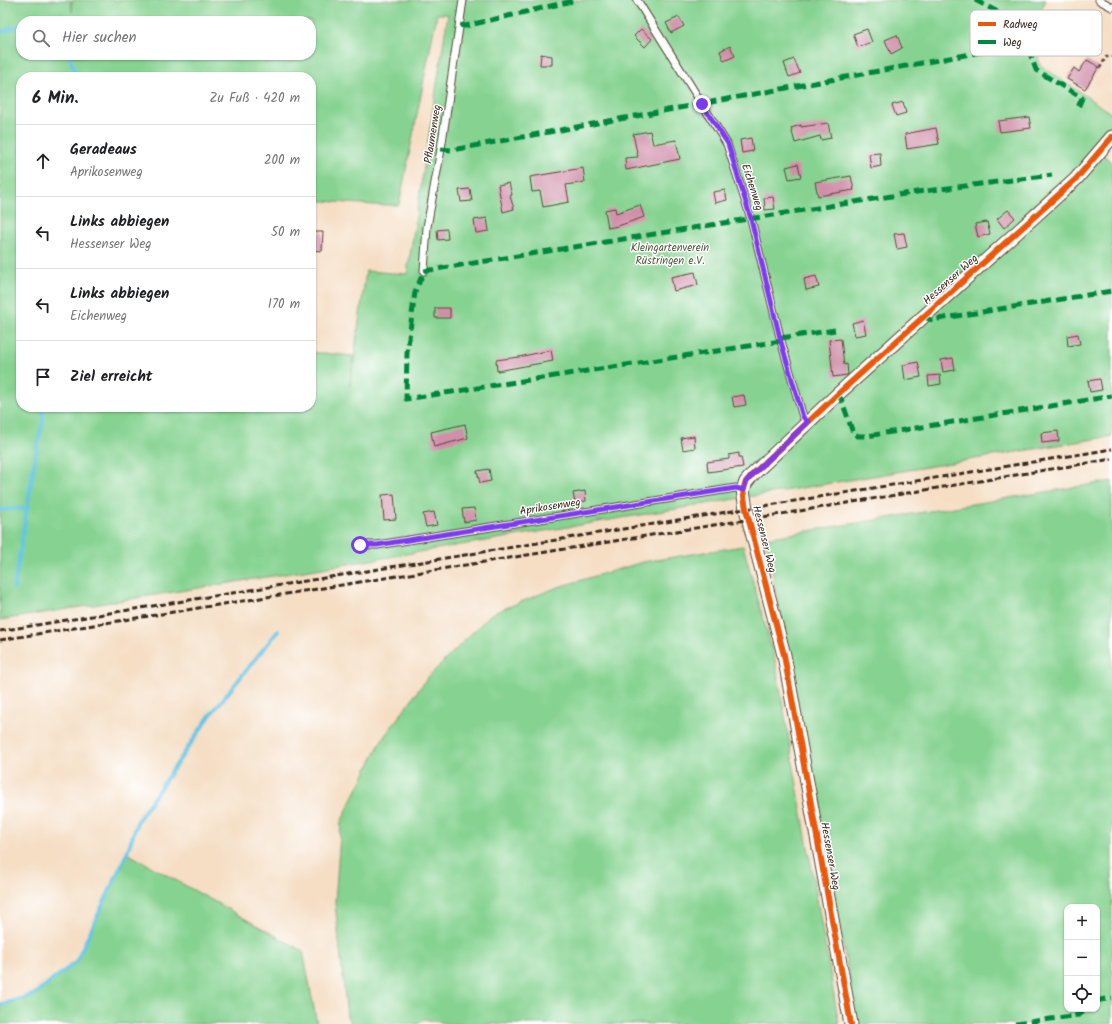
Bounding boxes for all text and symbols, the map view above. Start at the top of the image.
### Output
legend [970,10,1102,56]
search box [16,16,316,60]
text: Radweg [1003,16,1038,34]
text: Hier suchen [62,26,136,50]
icon: search [30,27,52,49]
text: Weg [1003,34,1022,52]
text: 6 Min. [32,85,78,112]
text: Zu Fuß · 420 m [210,88,300,109]
route end [693,95,711,113]
street label: Pflaumenweg [419,103,447,165]
text: Geradeaus [70,138,137,162]
icon: ahead [32,150,54,172]
text: 200 m [264,150,300,171]
text: Aprikosenweg [70,162,143,183]
street label: Eichenweg [736,162,768,213]
text: Links abbiegen [70,210,169,234]
icon: left [32,222,54,244]
text: 50 m [271,222,300,243]
text: Hessenser Weg [70,234,152,255]
park label: Kleingartenverein Rüstringen e.V. [631,239,709,270]
street label: Hessenser Weg [919,250,982,310]
text: Links abbiegen [70,282,169,306]
icon: left [32,294,54,316]
text: 170 m [268,294,300,315]
text: Eichenweg [70,306,127,327]
text: Ziel erreicht [70,365,153,389]
icon: arrive [32,366,54,388]
street label: Aprikosenweg [518,493,582,521]
street label: Hessenser Weg [747,504,781,575]
route start [351,536,369,554]
street label: Hessenser Weg [815,821,845,892]
map controls [1064,904,1100,1012]
button: + [1064,904,1100,940]
button: − [1064,940,1100,976]
button: locate [1064,976,1100,1012]

